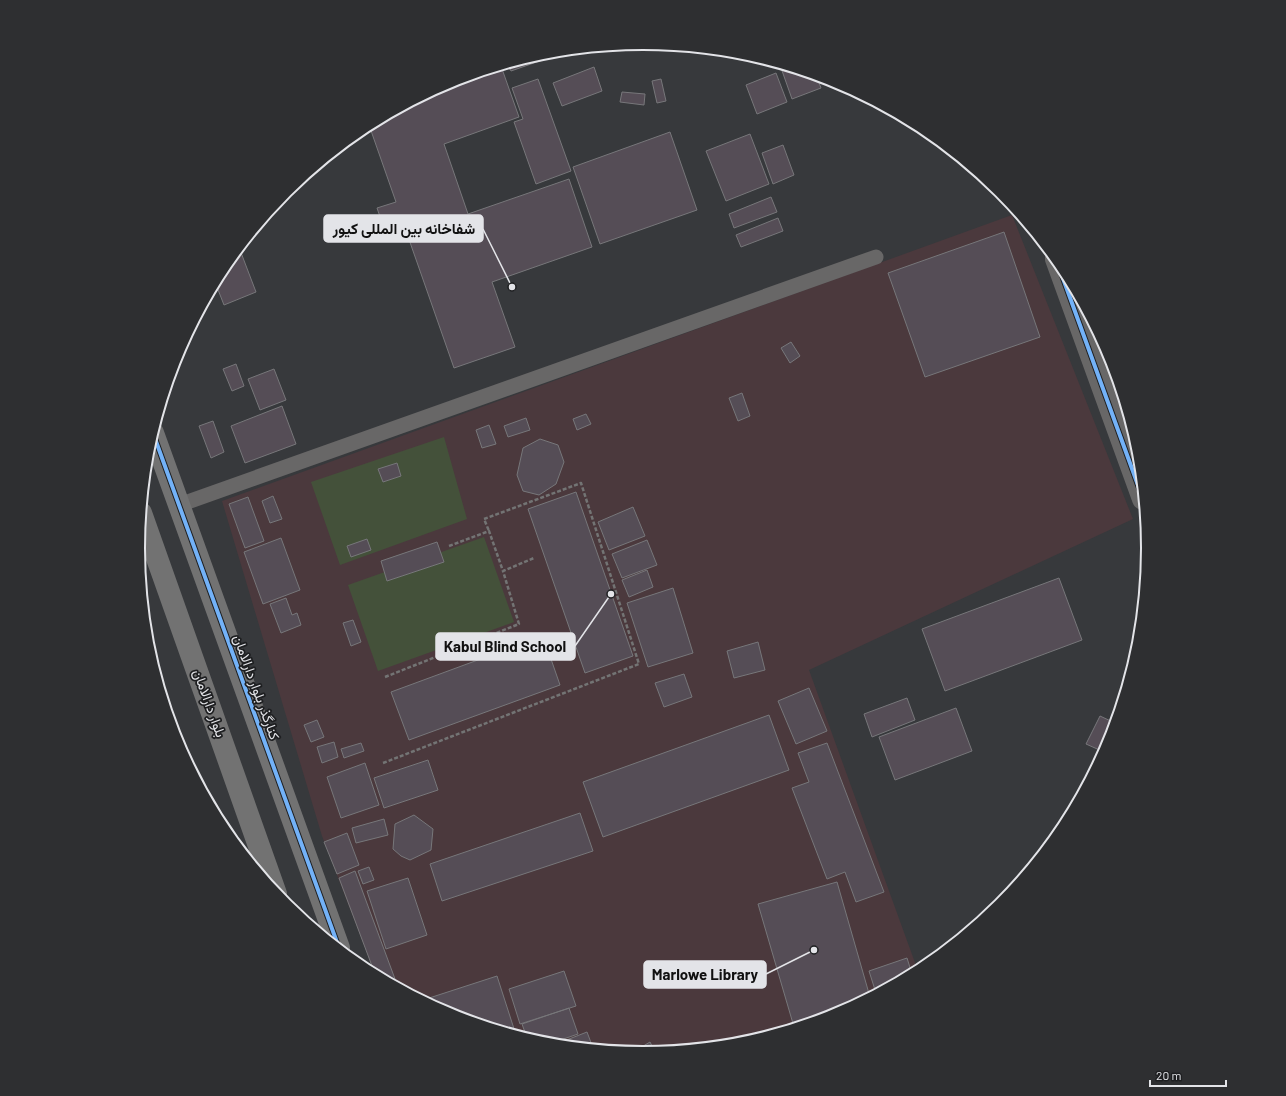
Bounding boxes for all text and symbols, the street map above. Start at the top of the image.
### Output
callout: شفاخانه بین المللی کیور [324,215,483,242]
text: شفاخانه بین المللی کیور [332,219,475,238]
street label: کنارگذر بلوار دارالامان [229,632,284,742]
callout: Kabul Blind School [436,633,575,660]
text: Kabul Blind School [444,637,566,655]
street label: بلوار دارالامان [189,667,230,740]
callout: Marlowe Library [644,961,766,988]
text: Marlowe Library [652,965,759,983]
scale bar [1150,1062,1226,1088]
text: 20 m [1156,1068,1182,1082]

